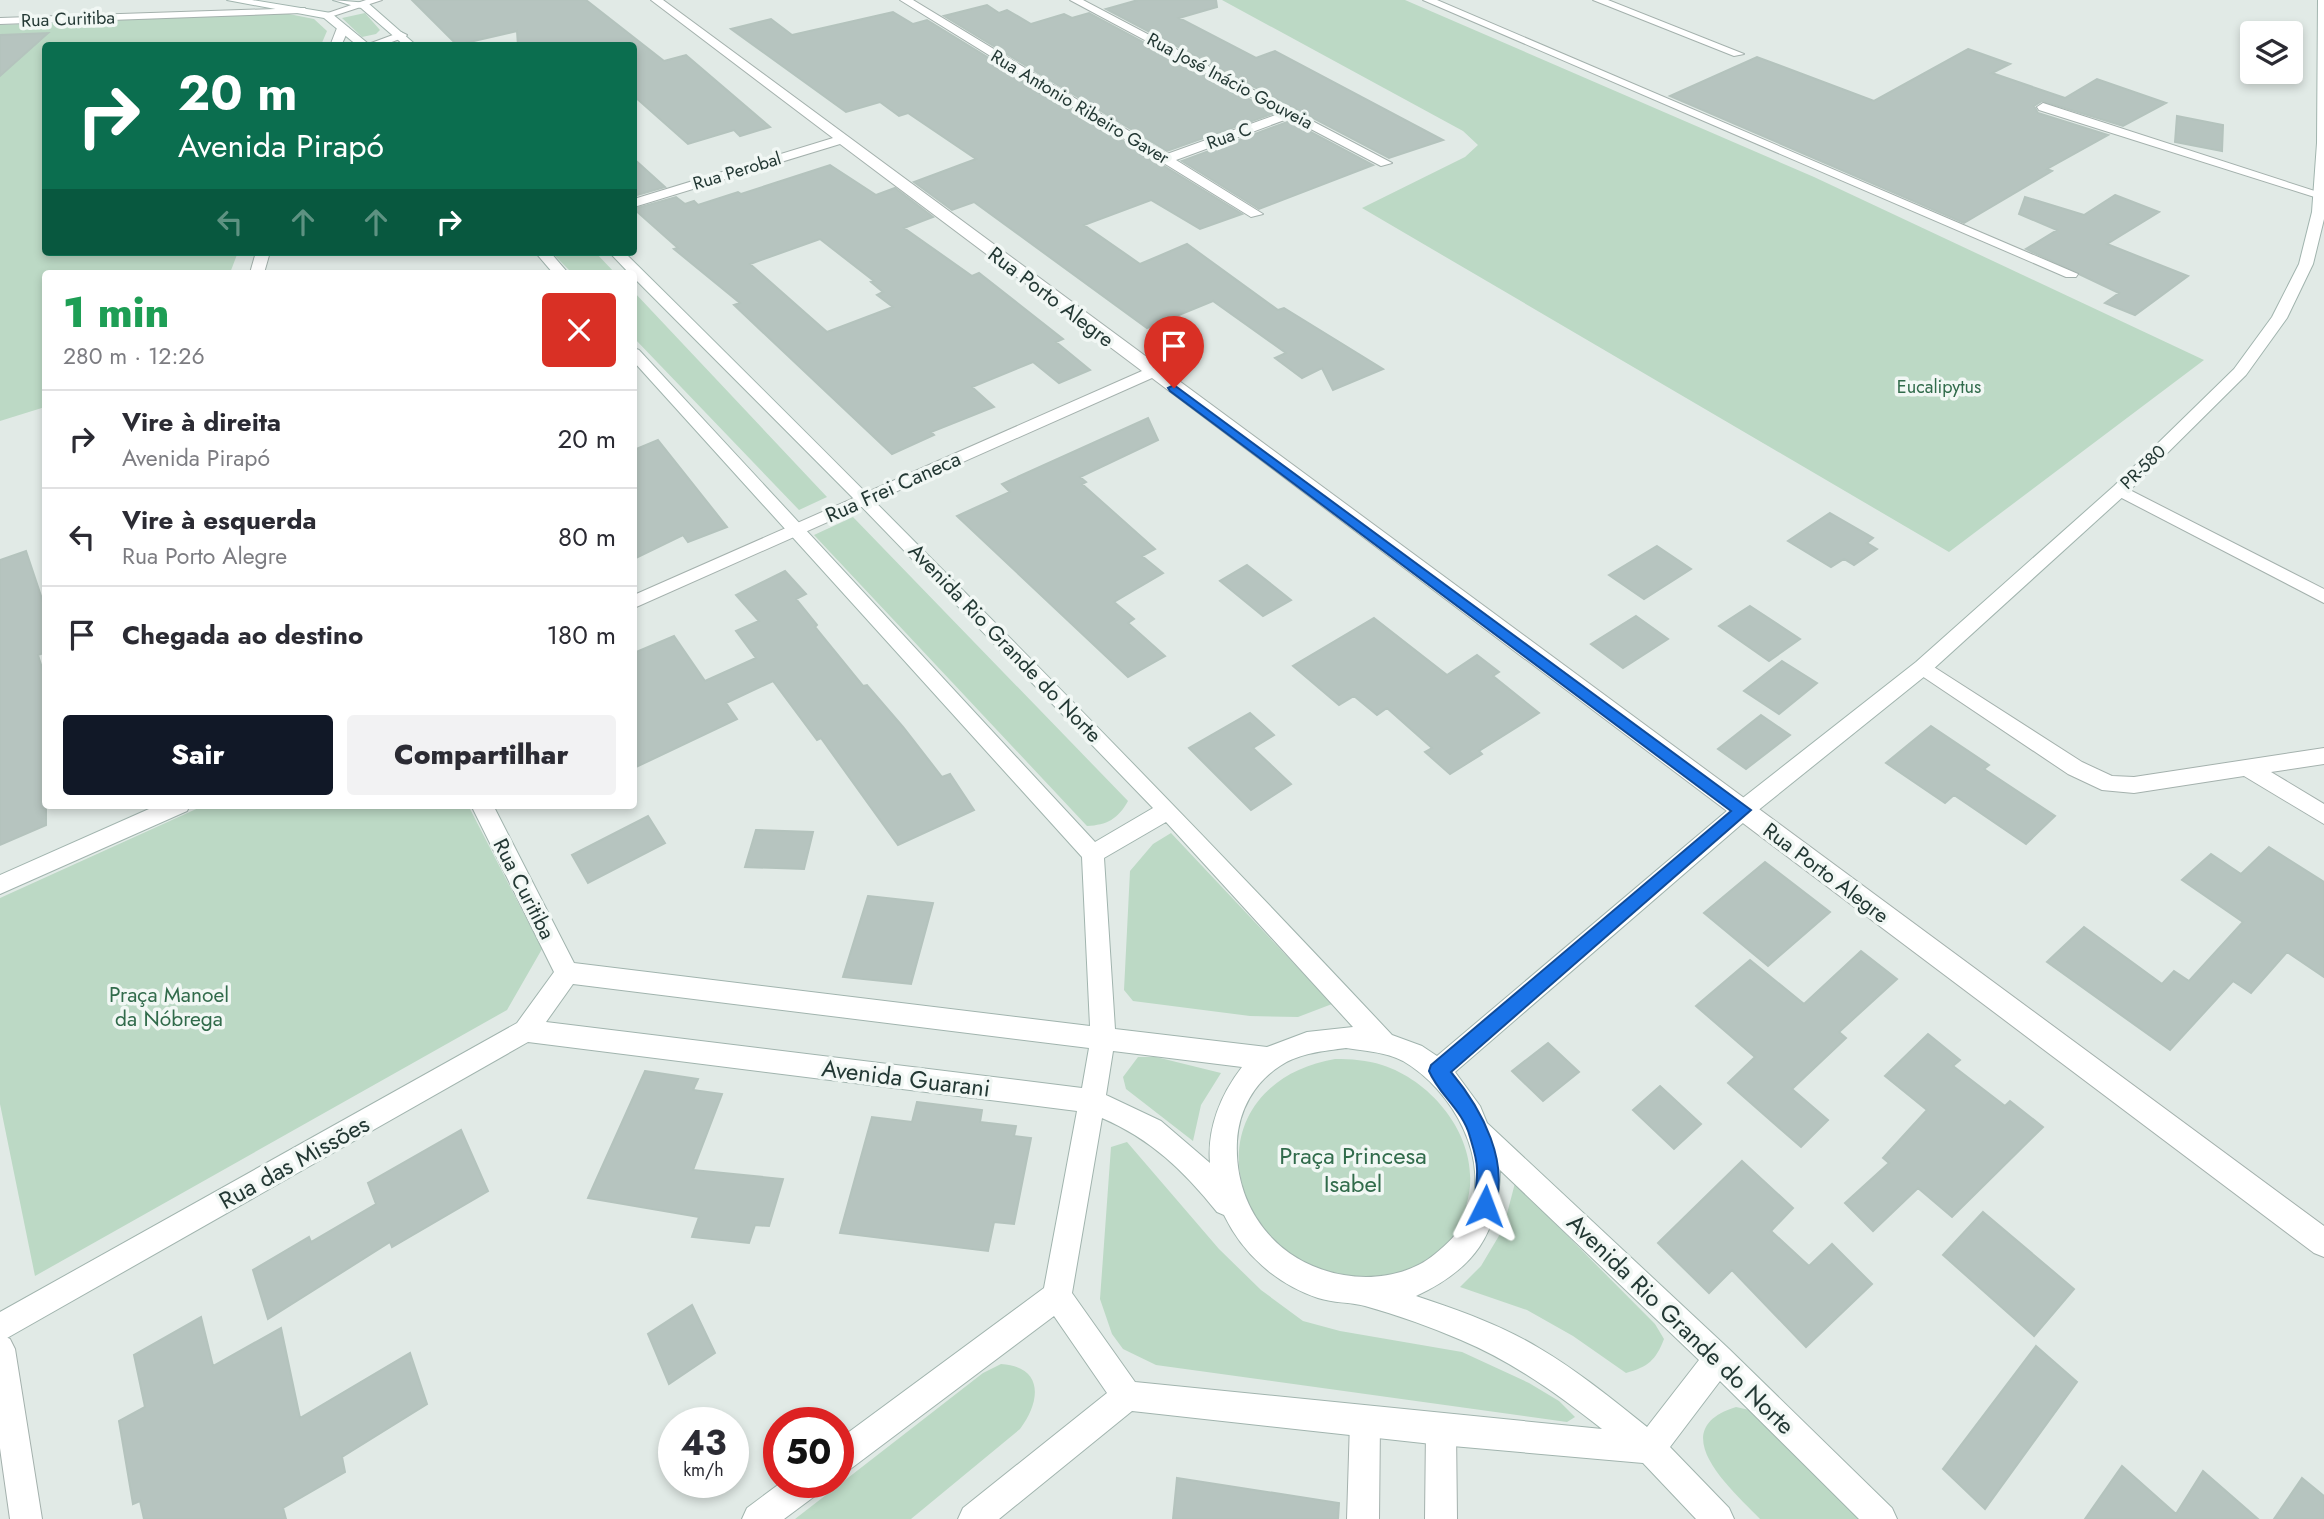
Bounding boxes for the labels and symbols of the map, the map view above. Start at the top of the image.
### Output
street label: Rua Curitiba [21,4,115,34]
street label: Rua José Inácio Gouveia [1143,26,1317,136]
street label: Rua Antonio Ribeiro Gaver [986,43,1175,171]
street label: Rua C [1203,116,1255,156]
street label: Rua Perobal [690,145,784,197]
street label: Rua Porto Alegre [982,240,1120,354]
pin [1144,316,1204,388]
park label: Eucalipytus [1897,374,1981,400]
street label: PR-580 [2114,439,2172,495]
street label: Rua Frei Caneca [821,444,965,530]
street label: Avenida Rio Grande do Norte [902,537,1109,749]
street label: Rua Porto Alegre [1757,816,1895,930]
street label: Rua Curitiba [486,833,562,945]
park label: Praça Manoel da Nóbrega [109,980,229,1034]
street label: Avenida Guarani [820,1050,992,1106]
street label: Rua das Missões [212,1106,376,1218]
park label: Praça Princesa Isabel [1279,1138,1427,1201]
position arrow [1448,1169,1522,1243]
street label: Avenida Rio Grande do Norte [1559,1206,1803,1442]
speed limit sign: 50 [763,1407,854,1498]

